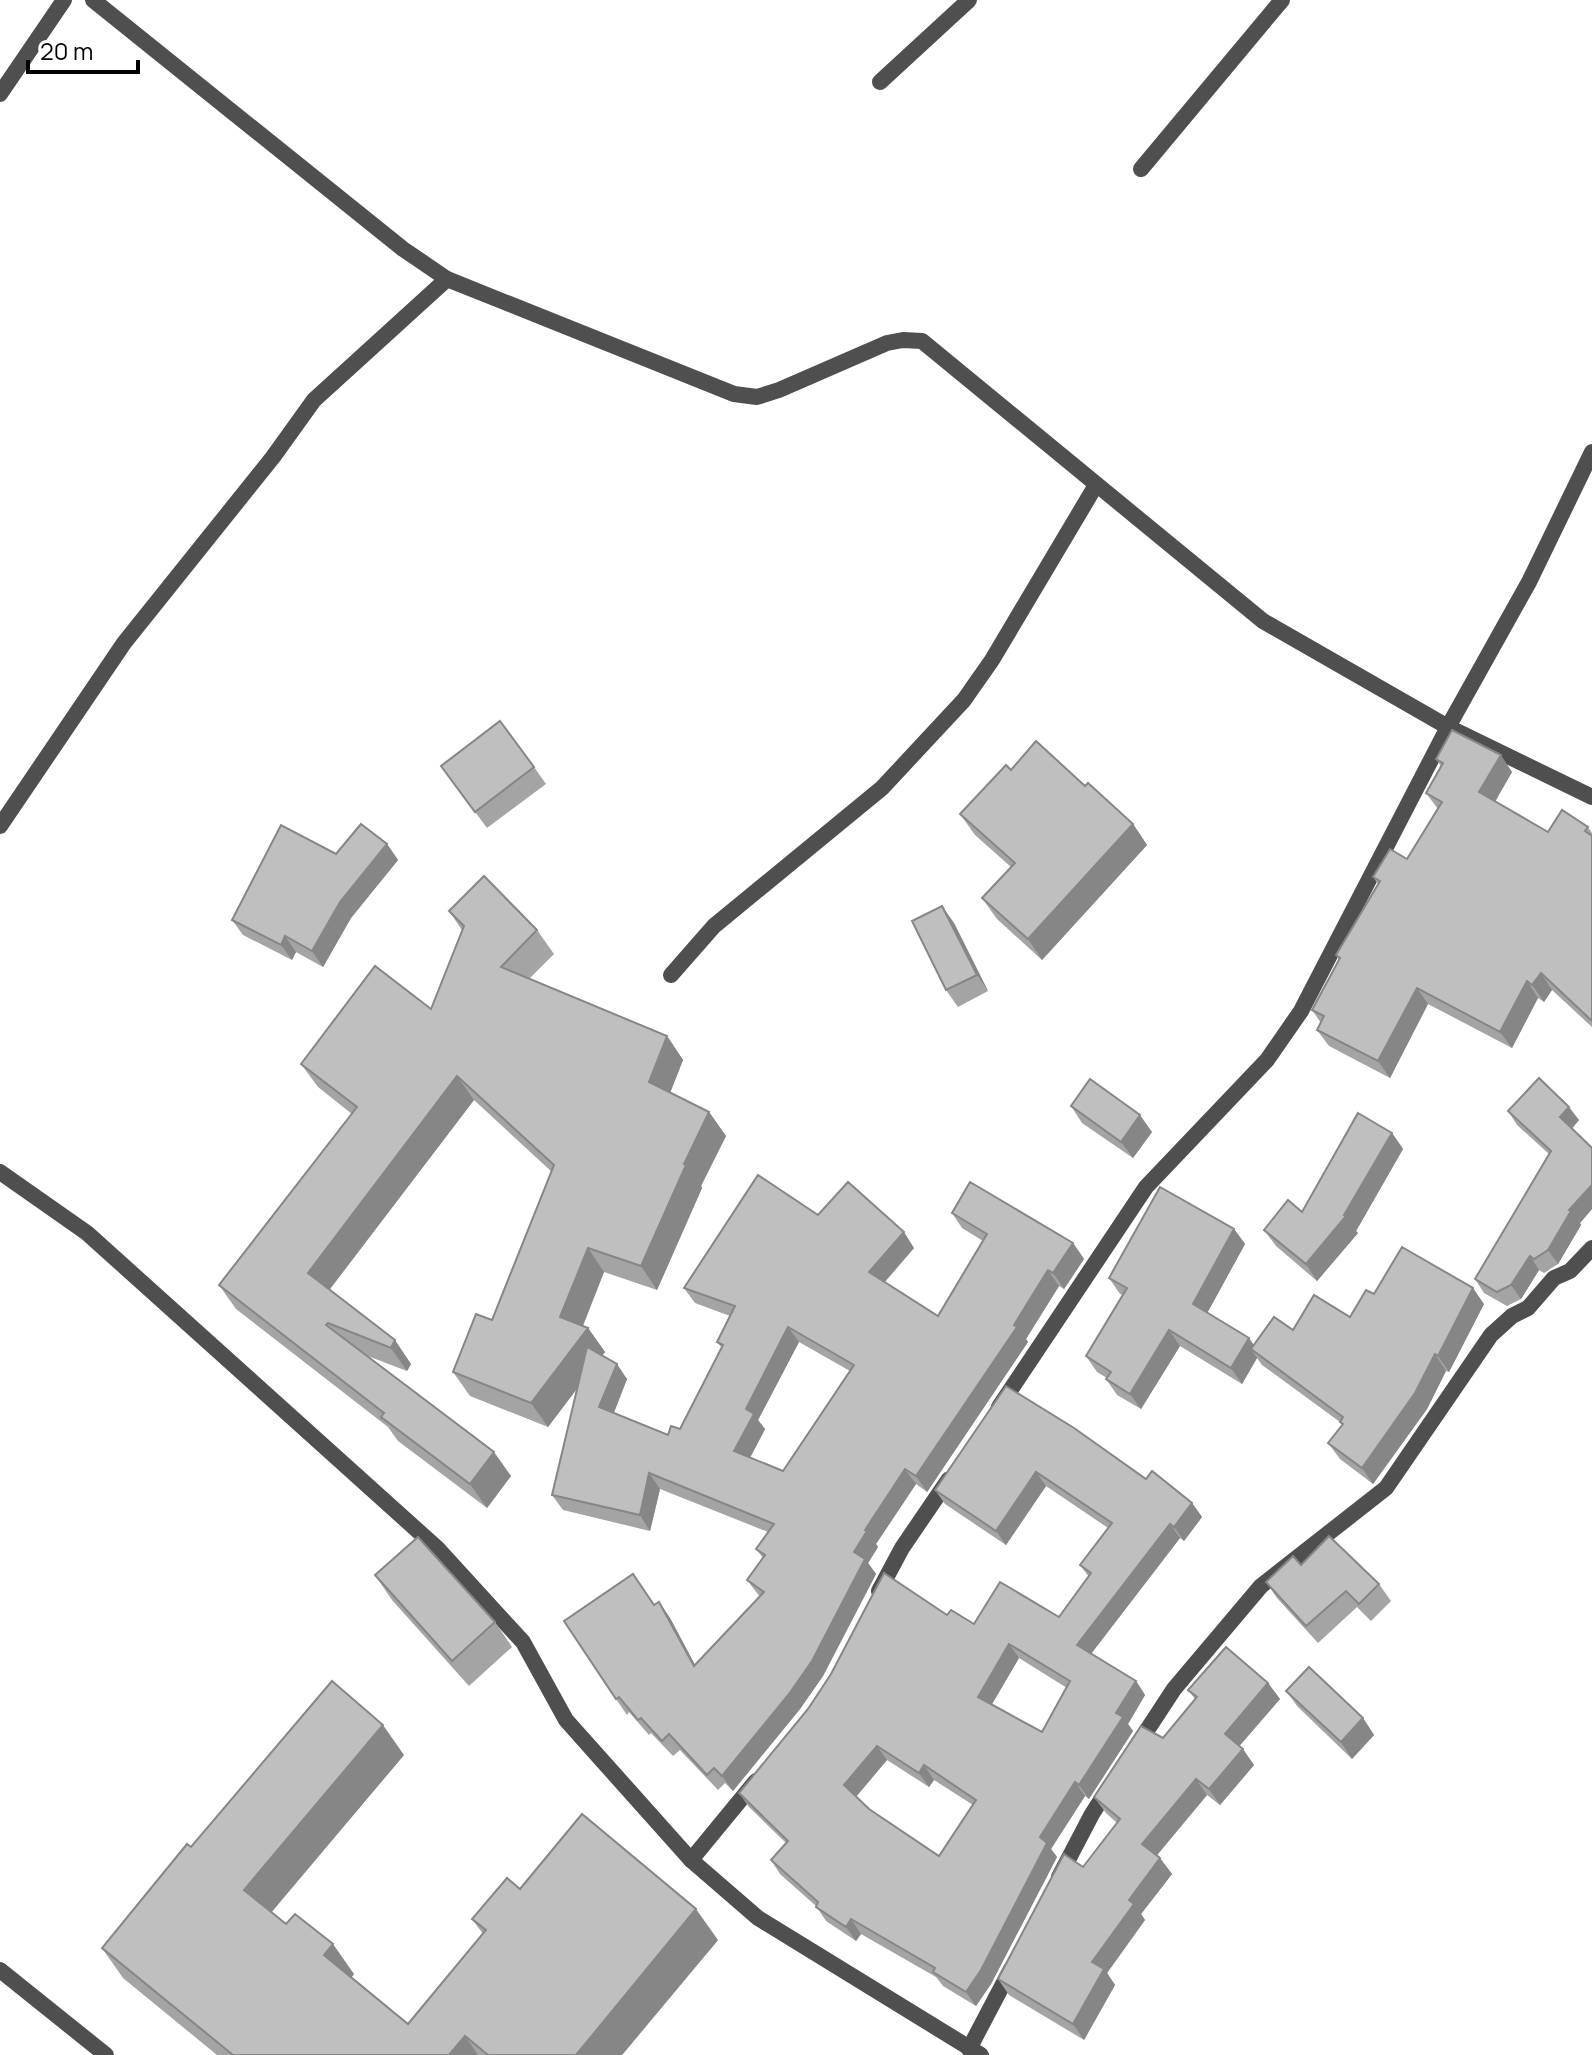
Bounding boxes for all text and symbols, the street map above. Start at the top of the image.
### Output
scale bar [28,24,138,74]
text: 20 m [40,34,93,67]

